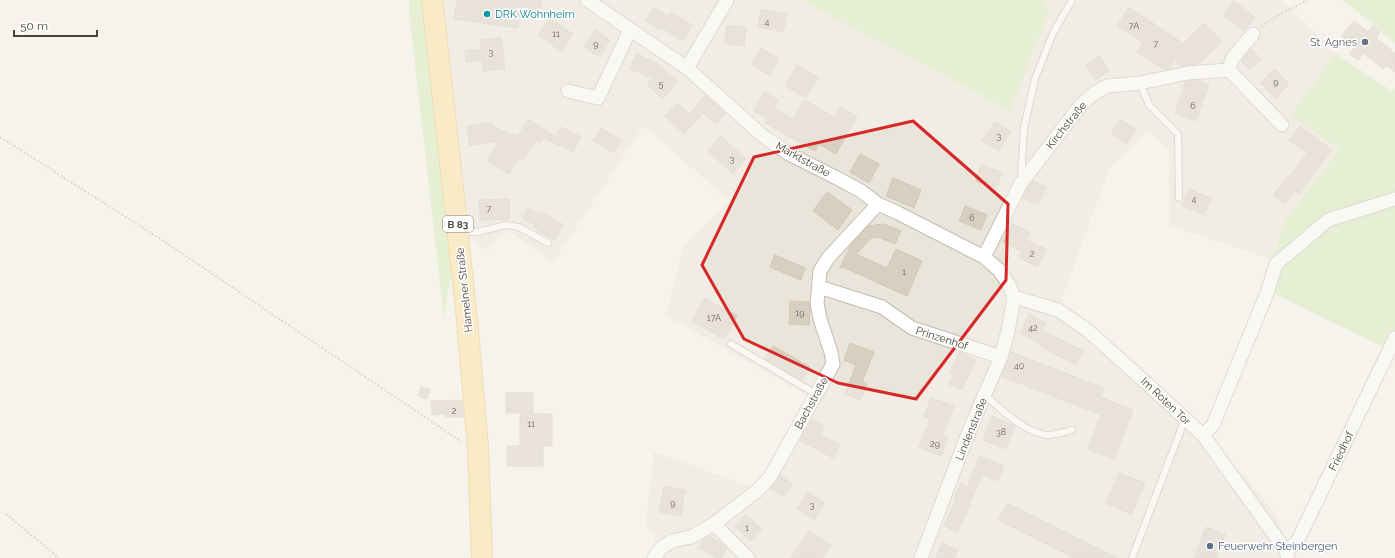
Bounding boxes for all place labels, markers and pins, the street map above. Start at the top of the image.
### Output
place label: DRK Wohnheim [495,8,575,21]
marker: DRK Wohnheim [482,9,492,19]
place label: St. Agnes [1310,36,1357,49]
marker: St. Agnes [1360,37,1370,47]
place label: Feuerwehr Steinbergen [1218,540,1338,553]
marker: Feuerwehr Steinbergen [1205,541,1215,551]

